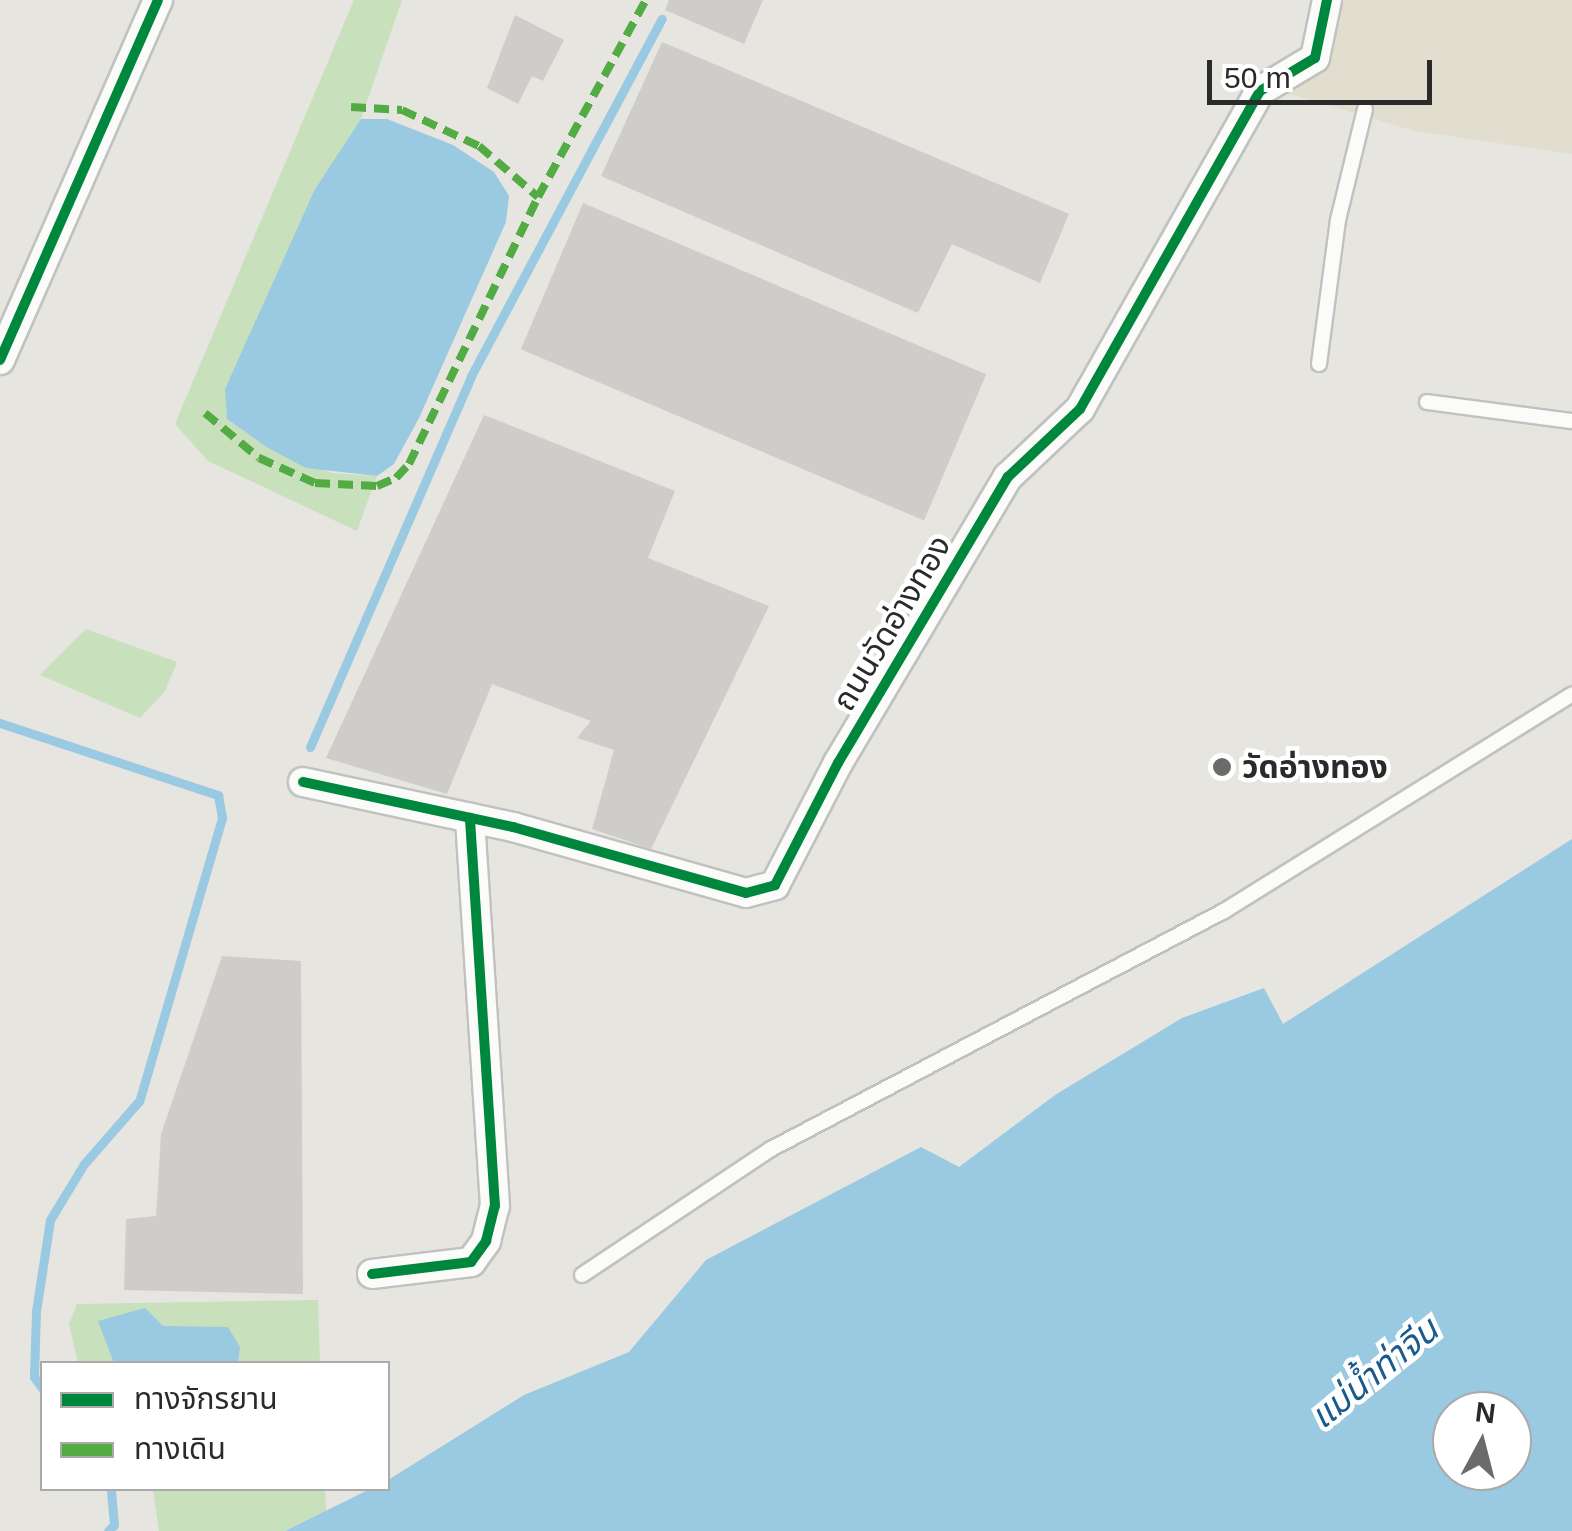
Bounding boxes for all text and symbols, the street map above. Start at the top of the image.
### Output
scale bar [1212,40,1437,102]
text: 50 m [1224,61,1291,94]
street label: ถนนวัดอ่างทอง [825,528,959,718]
place label: วัดอ่างทอง [1242,748,1388,786]
marker: วัดอ่างทอง [1211,756,1233,778]
water label: แม่น้ำท่าจีน [1301,1309,1447,1437]
legend [40,1361,390,1491]
text: ทางจักรยาน [134,1382,278,1415]
north arrow [1432,1391,1532,1491]
text: N [1474,1396,1497,1429]
text: ทางเดิน [134,1432,226,1465]

